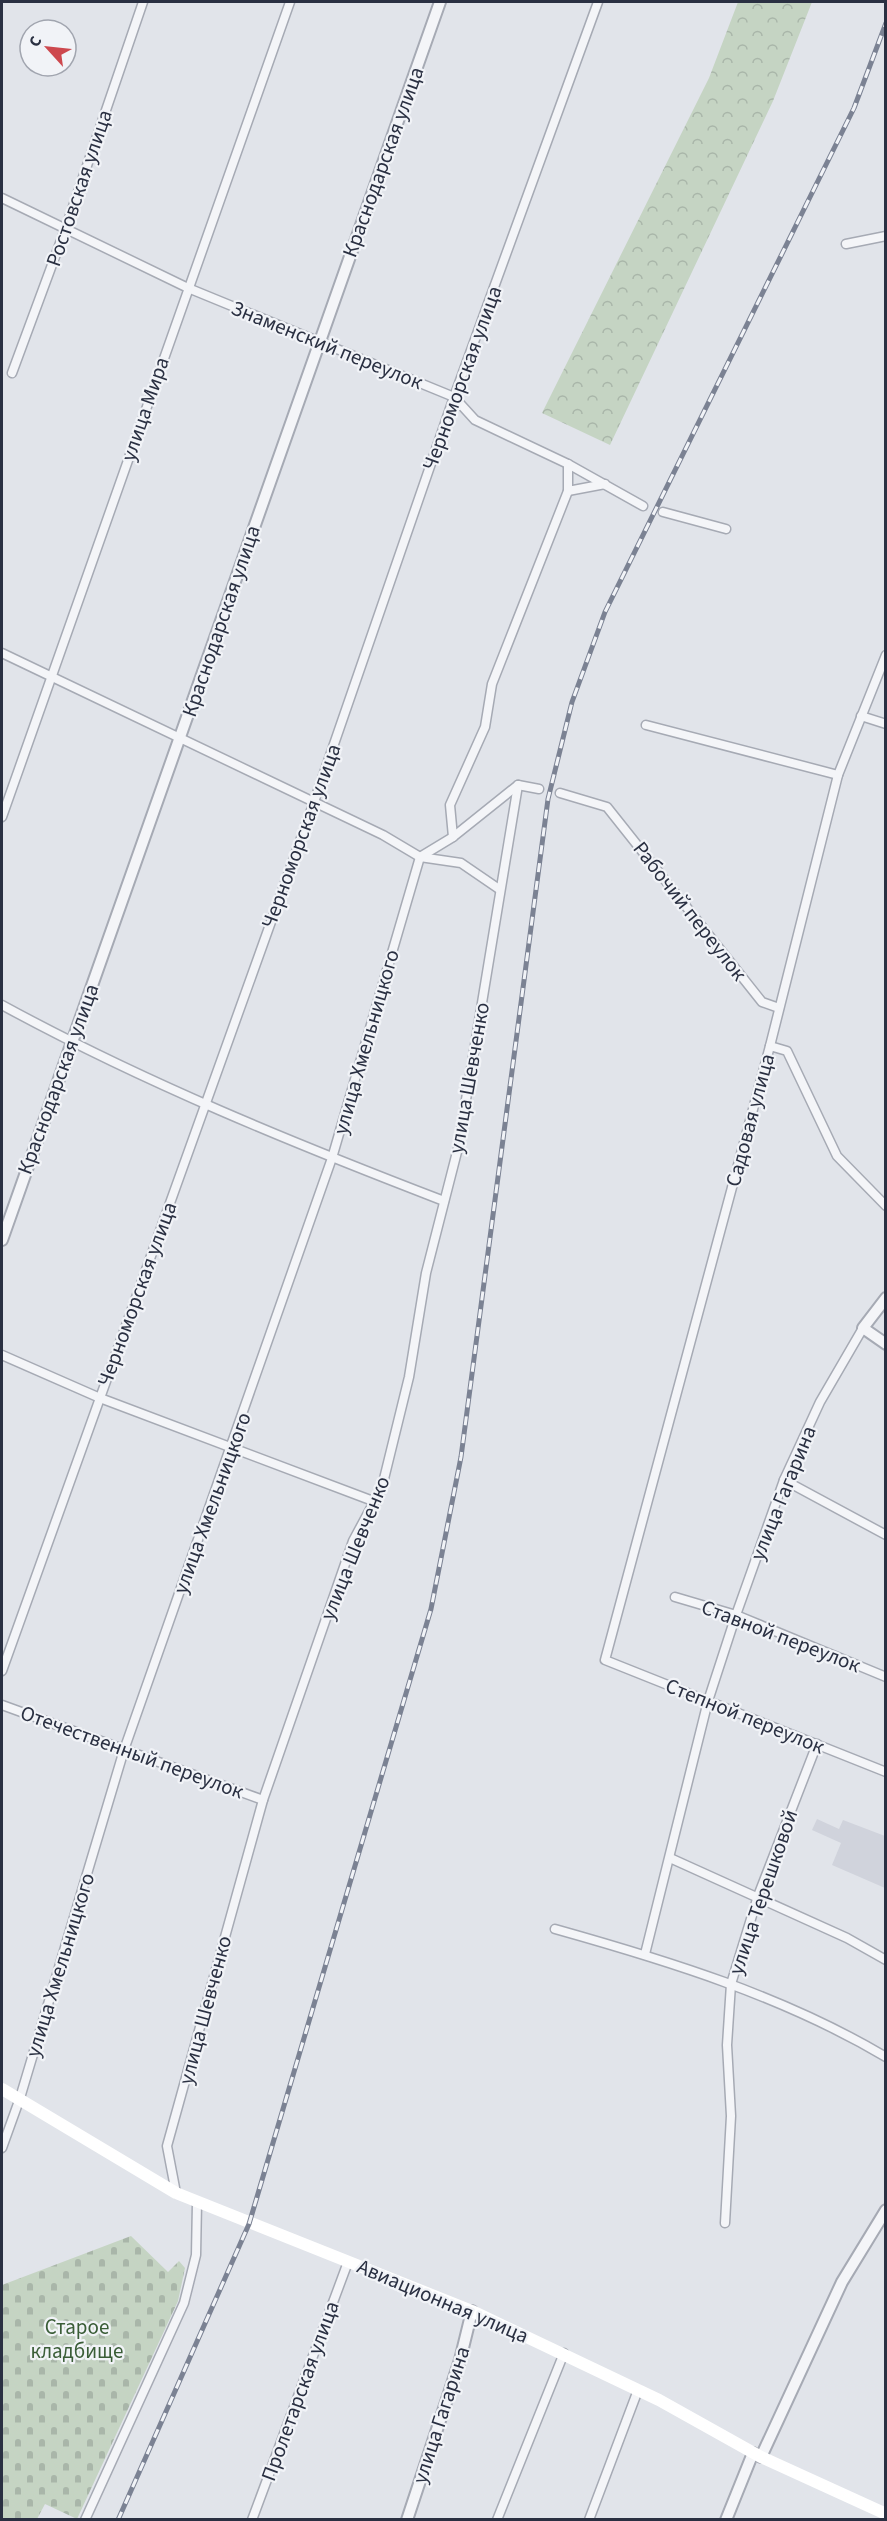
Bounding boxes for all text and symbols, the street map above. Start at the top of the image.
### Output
north arrow [18,18,78,78]
text: С [24,33,47,51]
street label: Краснодарская улица [335,63,431,261]
street label: Ростовская улица [38,106,120,270]
street label: Черноморская улица [415,281,509,475]
street label: Знаменский переулок [227,293,428,397]
street label: улица Мира [113,353,177,465]
street label: Краснодарская улица [174,521,268,721]
street label: Черноморская улица [254,739,348,933]
street label: Рабочий переулок [626,835,754,988]
street label: улица Хмельницкого [325,946,407,1138]
street label: Краснодарская улица [10,980,106,1178]
street label: улица Шевченко [441,1000,497,1156]
street label: Садовая улица [718,1050,782,1190]
street label: Черноморская улица [90,1197,184,1391]
street label: улица Хмельницкого [165,1408,259,1598]
street label: улица Гагарина [742,1421,824,1565]
street label: улица Шевченко [312,1471,398,1625]
street label: Ставной переулок [697,1592,865,1680]
street label: Степной переулок [661,1670,829,1762]
street label: Отечественный переулок [16,1698,248,1807]
street label: улица Терешковой [721,1805,805,1979]
street label: улица Хмельницкого [18,1869,102,2061]
street label: улица Шевченко [171,1932,239,2088]
street label: Авиационная улица [353,2251,533,2351]
street label: Пролетарская улица [253,2297,347,2485]
park label: Старое кладбище [30,2312,124,2366]
street label: улица Гагарина [405,2342,477,2488]

